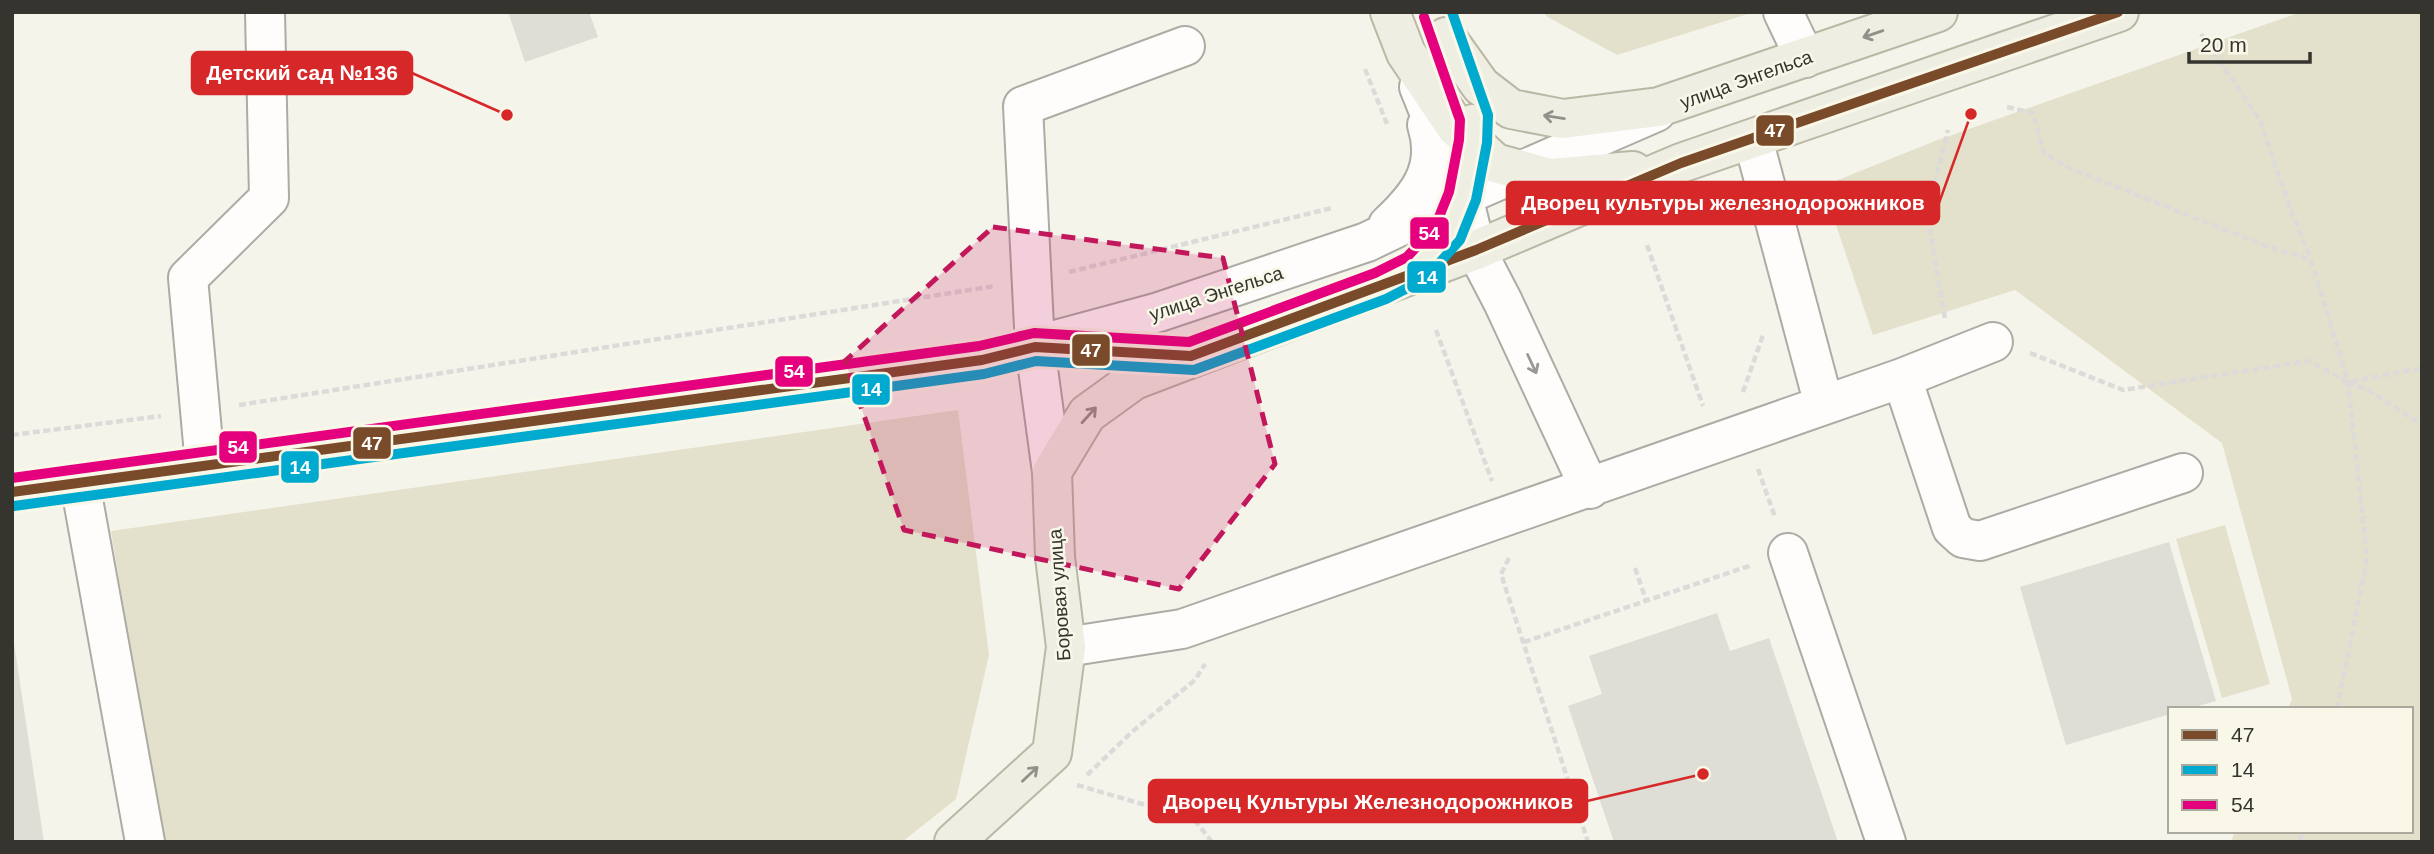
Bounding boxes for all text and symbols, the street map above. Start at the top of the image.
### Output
scale bar [2189,21,2310,65]
one-way arrow [1863,29,1885,41]
text: 20 m [2200,33,2247,56]
street label: улица Энгельса [1677,46,1816,113]
callout: Детский сад №136 [192,52,412,94]
text: Детский сад №136 [206,61,398,84]
one-way arrow [1543,110,1566,123]
line badge: 47 [1755,114,1795,147]
text: 47 [1764,120,1786,141]
callout: Дворец культуры железнодорожников [1507,182,1939,224]
text: Дворец культуры железнодорожников [1521,191,1925,214]
line badge: 54 [1409,216,1450,250]
text: 54 [1418,223,1440,244]
line badge: 14 [1406,260,1447,294]
street label: улица Энгельса [1147,262,1286,325]
text: 14 [1416,267,1438,288]
line badge: 47 [1071,333,1111,367]
text: 47 [1080,340,1102,361]
one-way arrow [1526,353,1539,374]
line badge: 54 [774,355,814,388]
text: 54 [783,361,805,382]
line badge: 14 [851,373,891,406]
text: 14 [860,379,882,400]
one-way arrow [1080,407,1097,425]
line badge: 47 [352,426,392,460]
line badge: 54 [218,430,258,464]
text: 47 [361,433,383,454]
text: 54 [227,437,249,458]
line badge: 14 [280,450,320,484]
text: 14 [289,457,311,478]
street label: Боровая улица [1044,528,1075,662]
legend [2168,707,2413,833]
text: 47 [2231,723,2254,746]
text: 14 [2231,758,2255,781]
one-way arrow [1021,766,1038,783]
callout: Дворец Культуры Железнодорожников [1149,780,1587,822]
text: Дворец Культуры Железнодорожников [1163,790,1573,813]
text: 54 [2231,793,2255,816]

